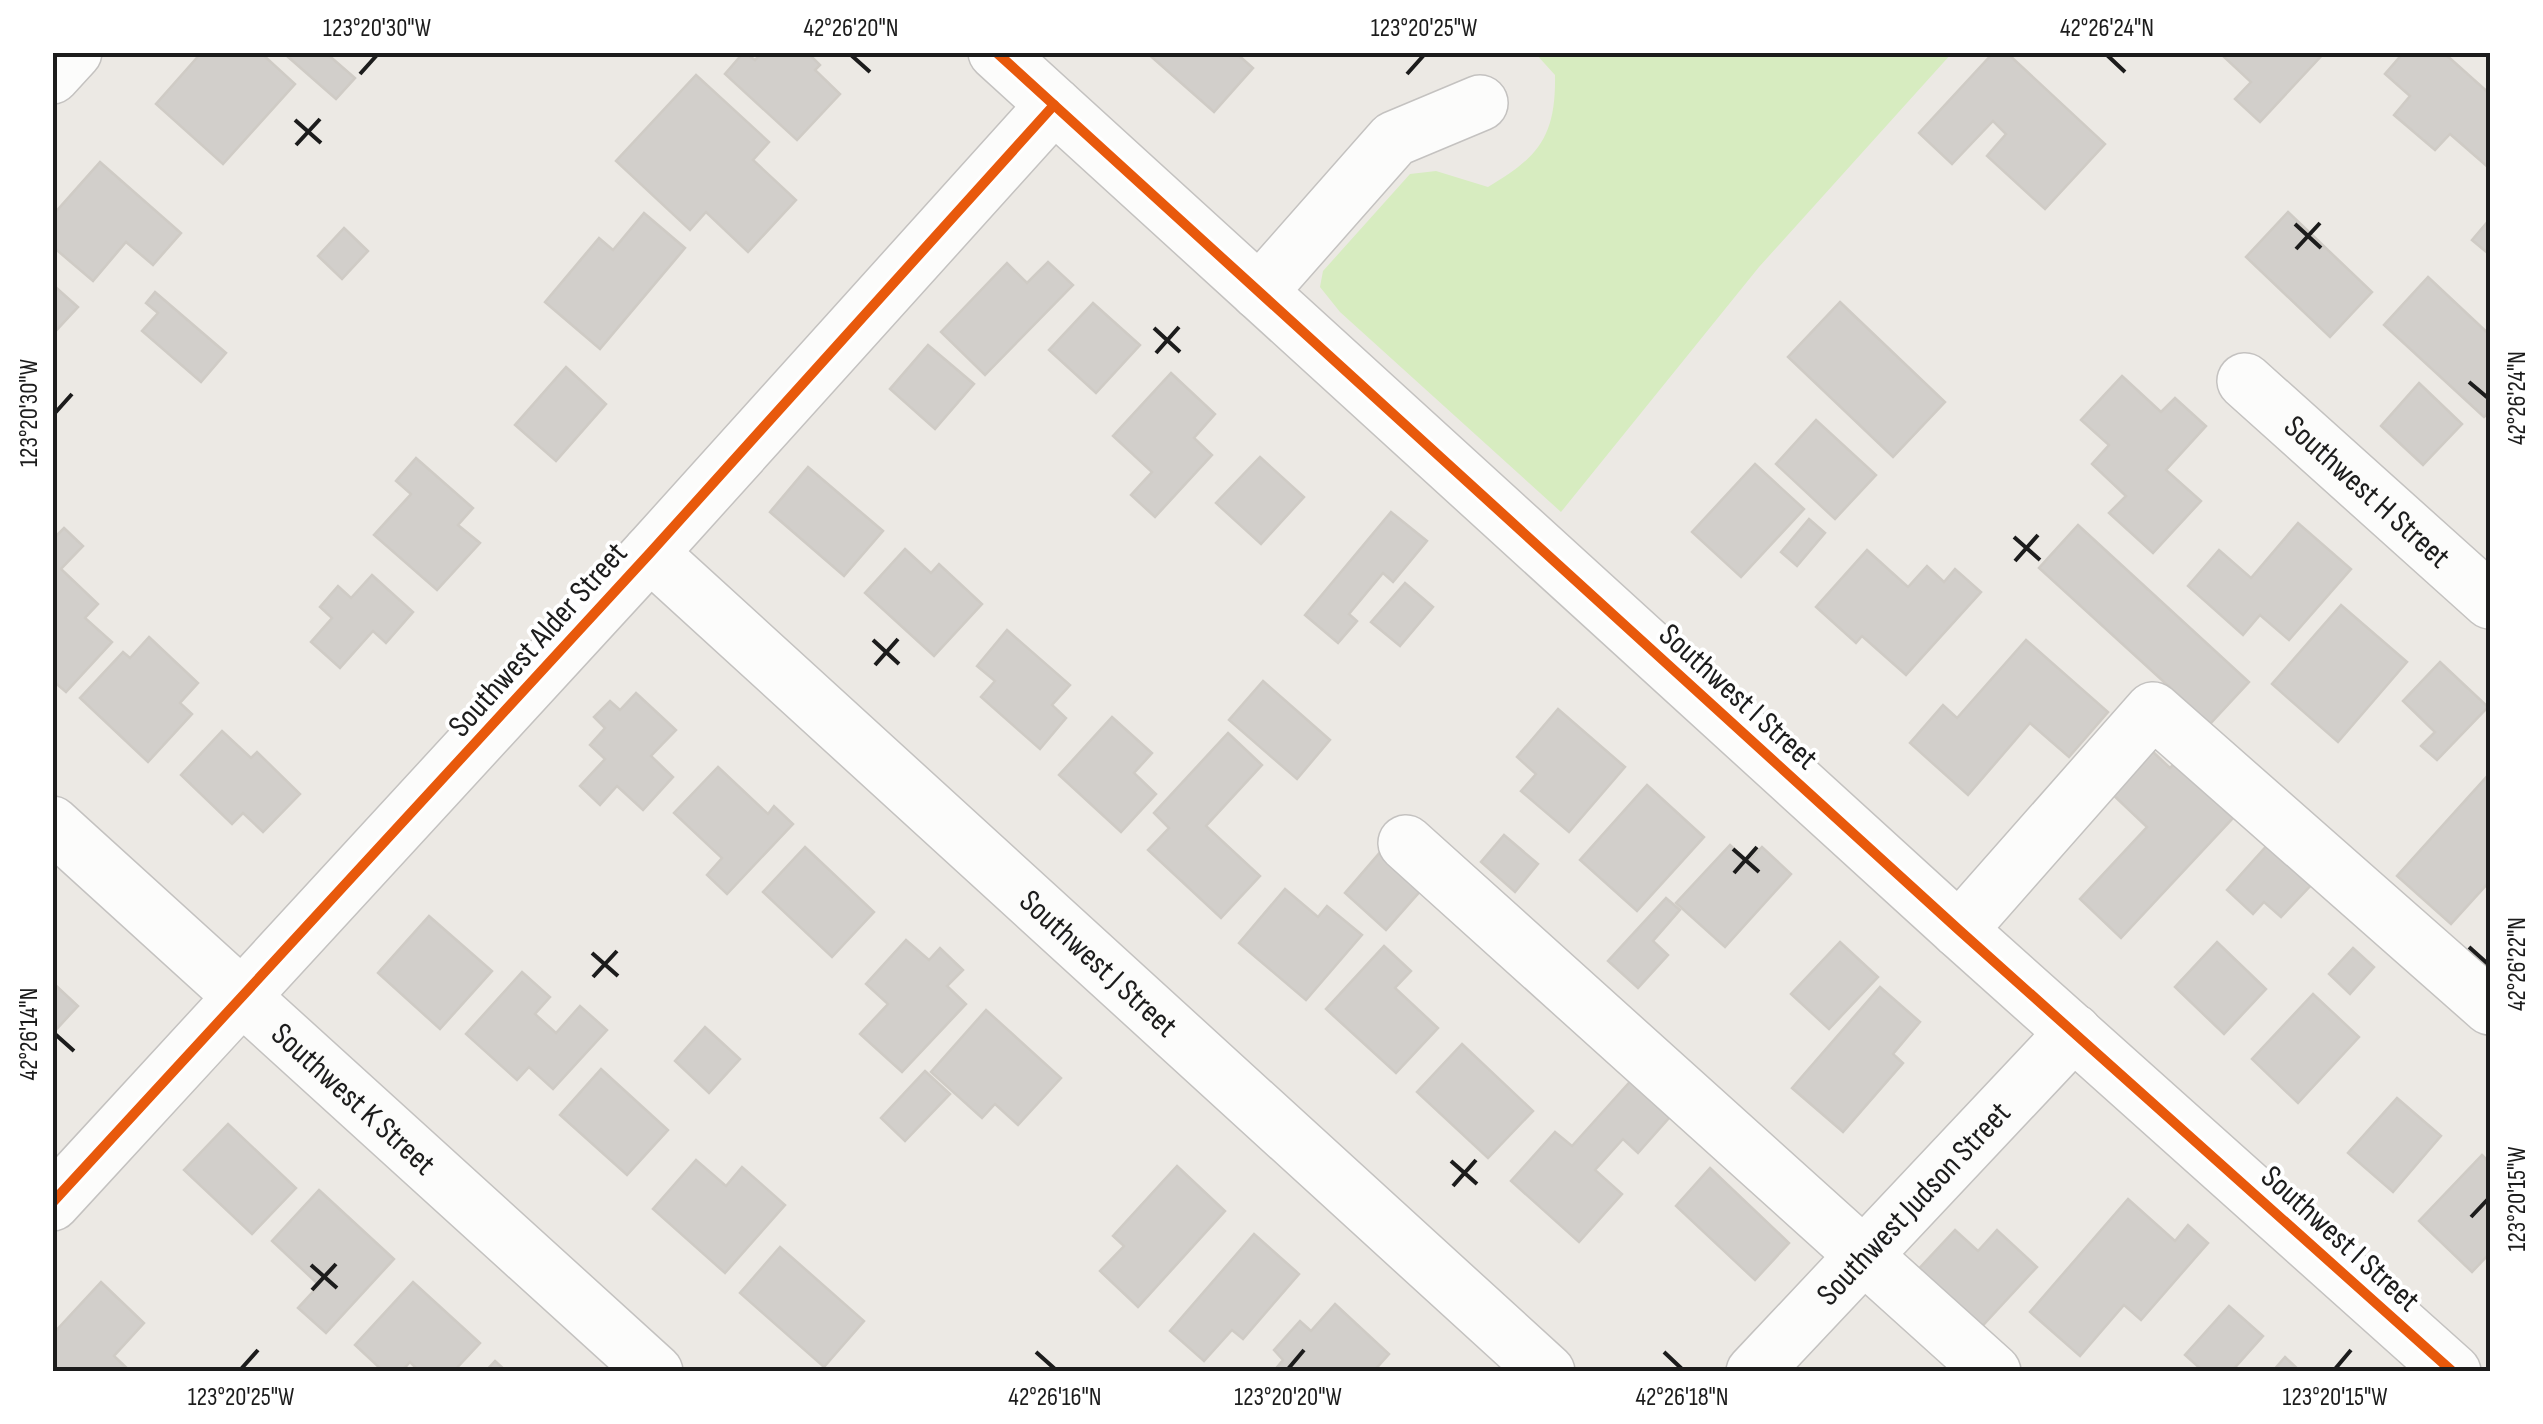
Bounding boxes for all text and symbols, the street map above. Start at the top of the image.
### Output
text: 123°20'30"W [323,13,431,44]
text: 42°26'20"N [803,13,899,44]
text: 123°20'25"W [1371,13,1477,44]
text: 42°26'24"N [2060,13,2154,44]
text: 42°26'24"N [2502,351,2533,445]
text: 123°20'30"W [14,359,45,467]
street label: Southwest H Street [2276,408,2458,577]
street label: Southwest Alder Street [440,534,636,746]
street label: Southwest I Street [1651,616,1825,778]
street label: Southwest J Street [1011,882,1185,1046]
text: 42°26'22"N [2502,917,2533,1011]
text: 42°26'14"N [14,988,45,1080]
street label: Southwest K Street [263,1015,443,1184]
street label: Southwest Judson Street [1809,1094,2019,1314]
text: 123°20'15"W [2502,1146,2533,1252]
street label: Southwest I Street [2253,1158,2427,1320]
text: 123°20'25"W [188,1382,294,1413]
text: 42°26'16"N [1008,1382,1102,1413]
text: 123°20'20"W [1234,1382,1342,1413]
text: 42°26'18"N [1635,1382,1729,1413]
text: 123°20'15"W [2282,1382,2388,1413]

